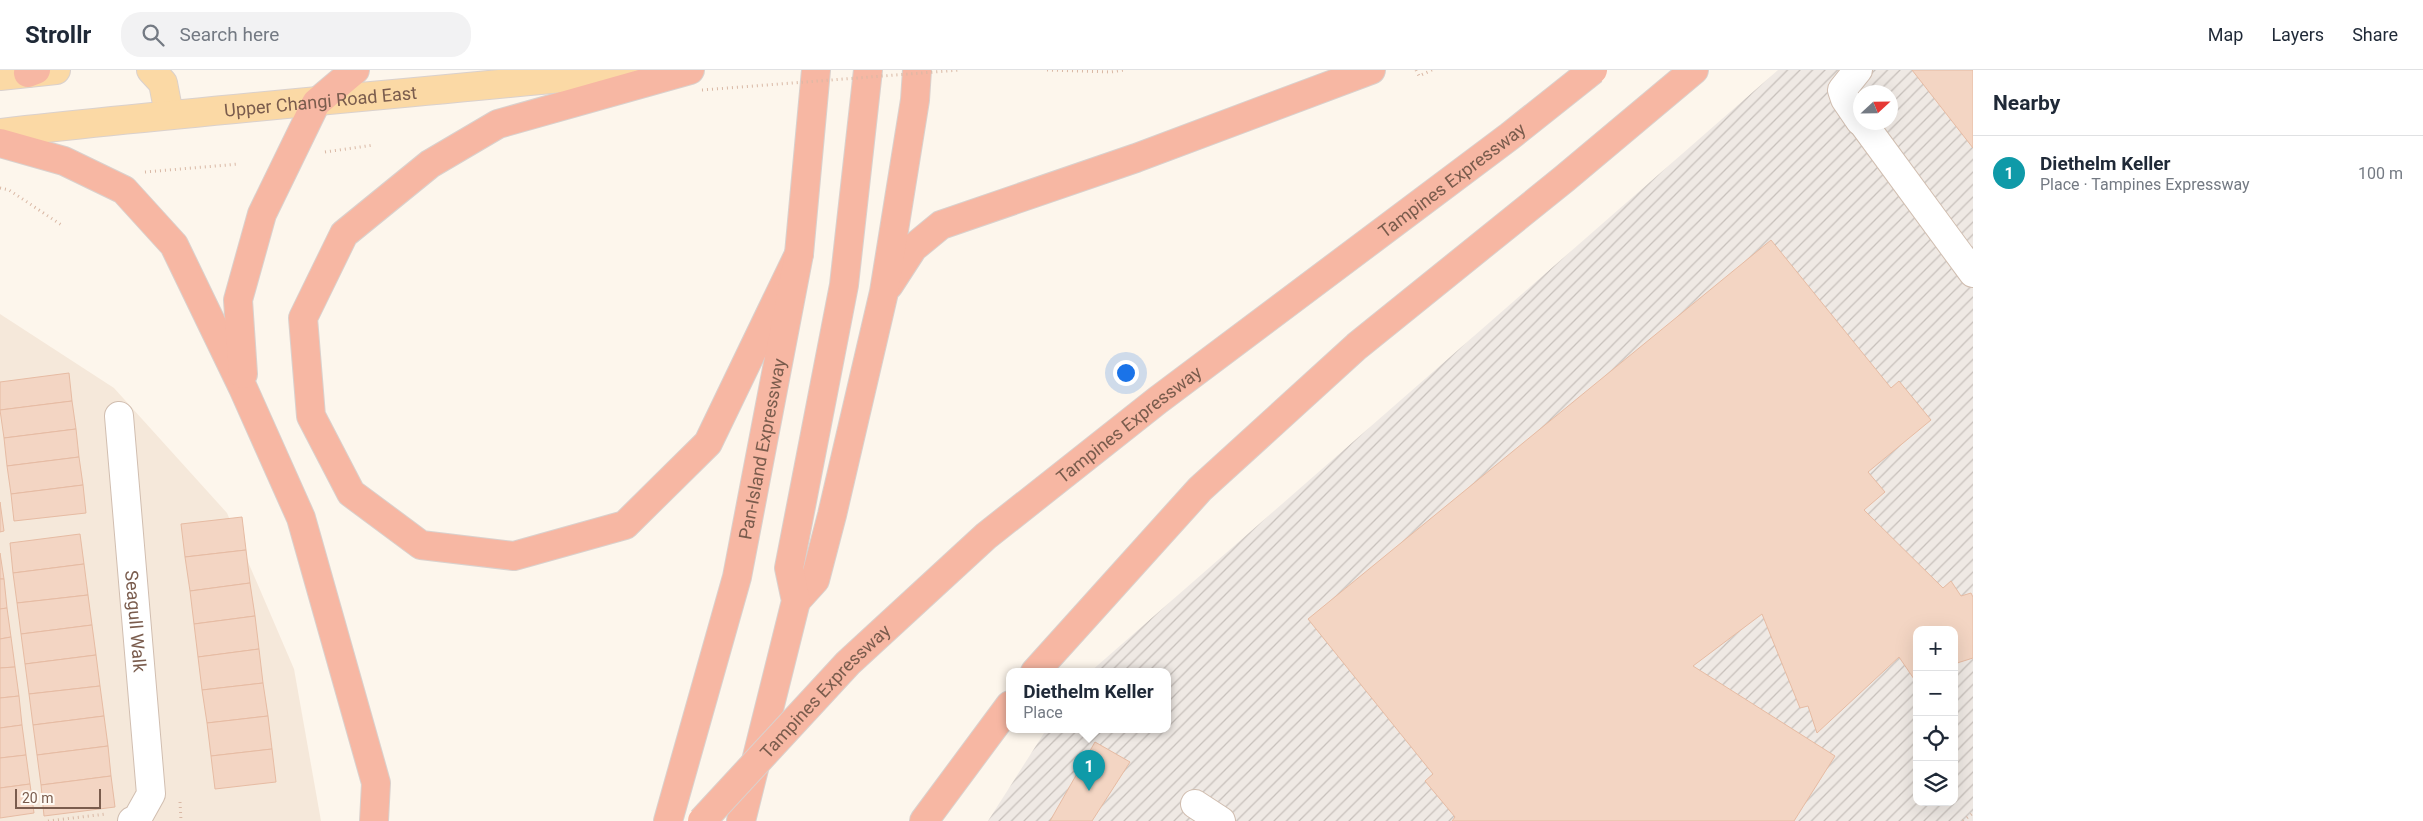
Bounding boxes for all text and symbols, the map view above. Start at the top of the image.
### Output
search box [121,12,471,57]
text: Strollr [25,21,91,49]
icon: search [139,21,167,49]
text: Search here [179,23,279,46]
text: Map [2208,24,2243,45]
text: Layers [2271,24,2324,45]
text: Share [2352,24,2398,45]
street label: Upper Changi Road East [223,81,418,120]
north arrow [1853,85,1898,130]
text: Nearby [1993,91,2060,115]
street label: Tampines Expressway [1374,117,1530,242]
text: Diethelm Keller [2040,152,2171,175]
text: 1 [2004,164,2014,183]
text: 100 m [2358,164,2403,183]
text: Place · Tampines Expressway [2040,175,2250,194]
street label: Pan-Island Expressway [734,356,789,541]
your location [1113,360,1139,386]
street label: Tampines Expressway [1052,361,1206,487]
street label: Seagull Walk [122,569,151,674]
street label: Tampines Expressway [755,619,894,762]
map controls [1913,626,1958,806]
button: + [1913,626,1958,671]
popup [1006,668,1171,733]
button: − [1913,671,1958,716]
text: Diethelm Keller [1023,680,1154,703]
text: Place [1023,703,1063,722]
button: locate [1913,716,1958,761]
pin: 1 [1073,750,1105,791]
button: layers [1913,761,1958,806]
scale bar [15,786,101,809]
text: 20 m [22,790,54,806]

